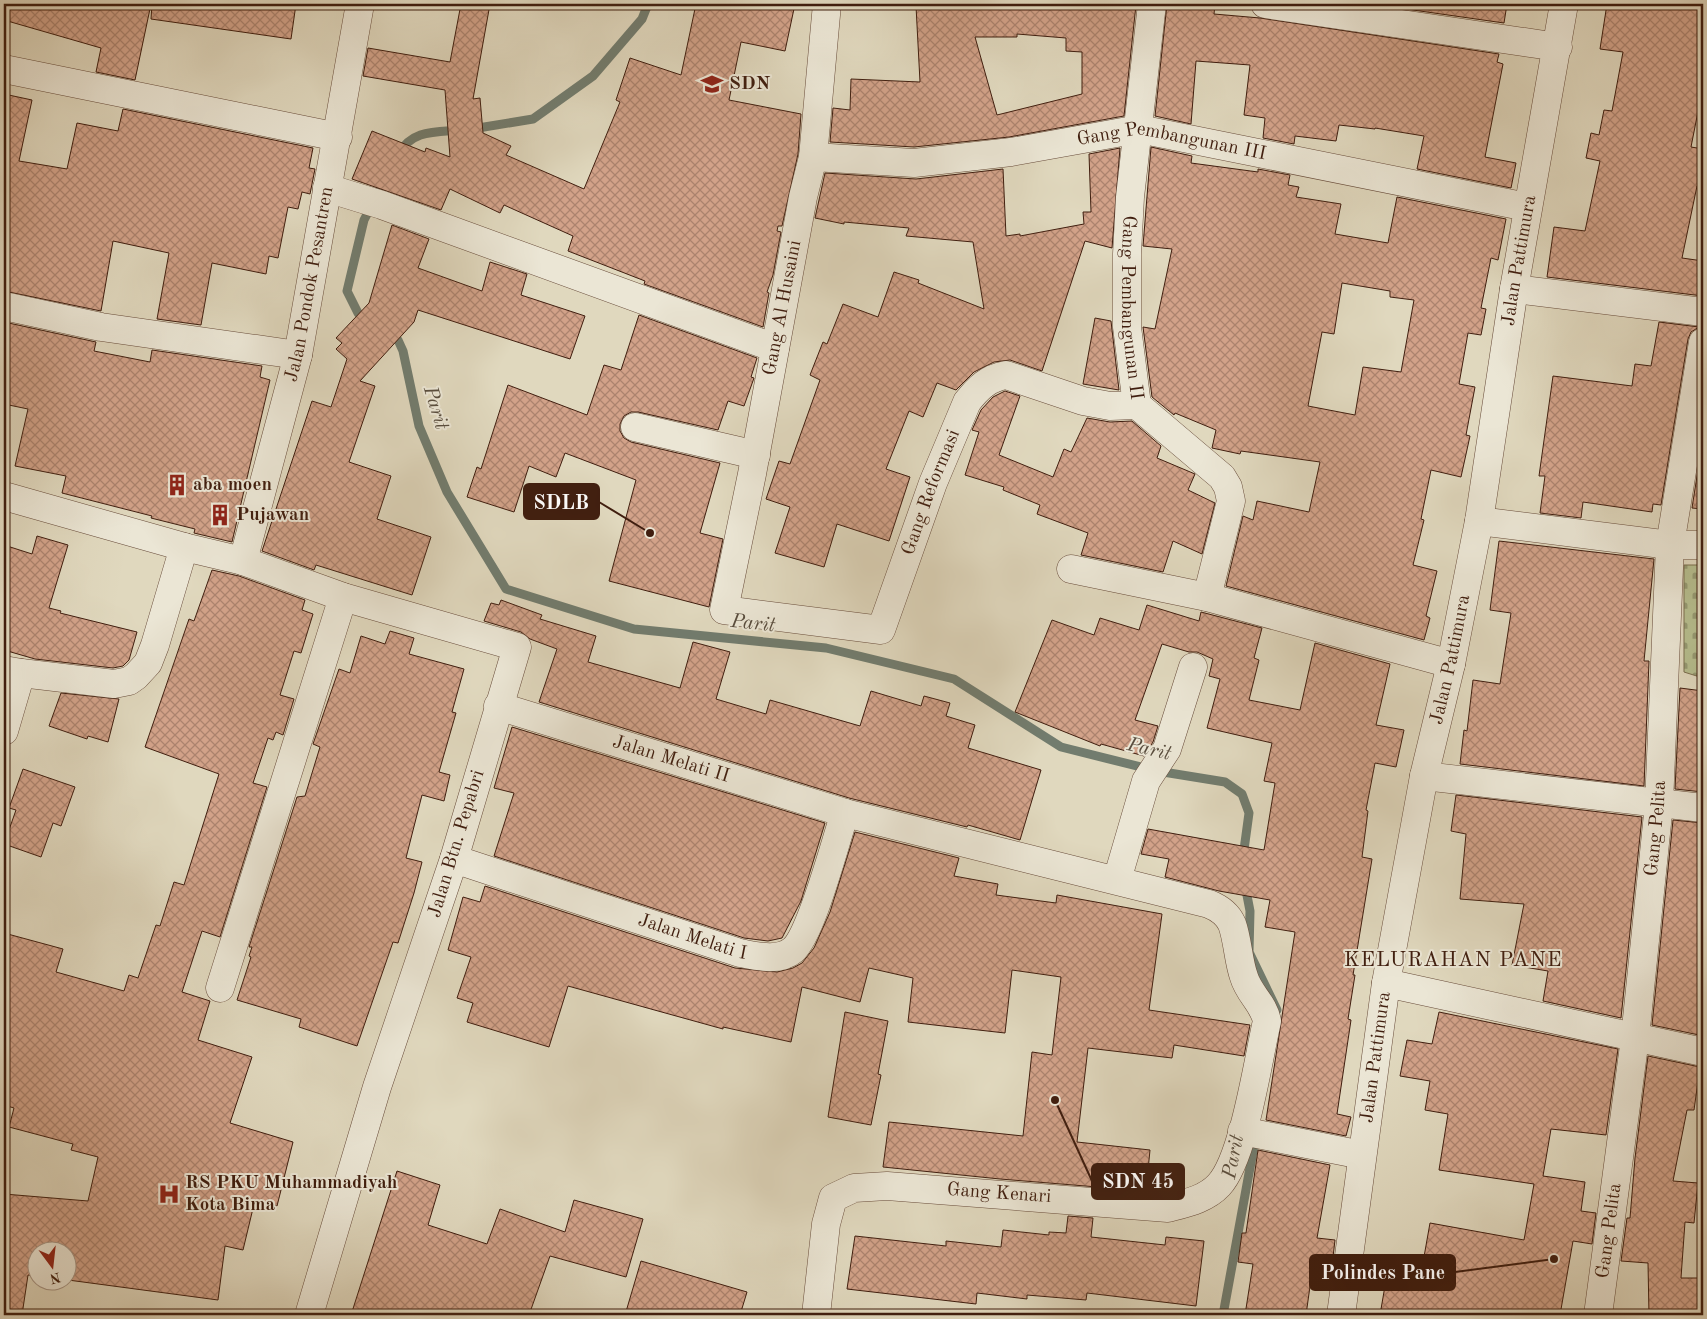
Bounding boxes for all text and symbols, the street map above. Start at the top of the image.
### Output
school or university icon: SDN [699,71,725,97]
place label: SDN [729,75,771,94]
street label: Gang Pembangunan III [1075,119,1268,164]
street label: Jalan Pondok Pesantren [282,185,337,384]
street label: Jalan Pattimura [1499,193,1540,327]
street label: Gang Pembangunan II [1117,215,1146,401]
street label: Gang Al Husaini [761,239,805,377]
water label: Parit [419,383,451,433]
street label: Gang Reformasi [899,427,964,558]
building icon: aba moen [164,472,190,498]
place label: aba moen [193,476,272,495]
callout: SDLB [524,484,599,519]
text: SDLB [533,494,589,514]
building icon: Pujawan [207,502,233,528]
place label: Pujawan [236,506,309,525]
street label: Jalan Pattimura [1427,593,1474,726]
water label: Parit [729,612,777,636]
street label: Jalan Melati II [610,732,732,786]
water label: Parit [1124,735,1174,765]
street label: Jalan Btn. Pepabri [426,768,488,920]
street label: Gang Pelita [1642,780,1670,877]
street label: Jalan Melati I [636,911,748,964]
district label: KELURAHAN PANE [1344,950,1562,971]
street label: Jalan Pattimura [1358,990,1394,1124]
water label: Parit [1220,1133,1248,1182]
callout: SDN 45 [1092,1164,1184,1199]
text: SDN 45 [1102,1172,1174,1193]
place label: RS PKU Muhammadiyah Kota Bima [185,1174,398,1215]
hospital icon: RS PKU Muhammadiyah Kota Bima [156,1181,182,1207]
street label: Gang Kenari [946,1181,1052,1207]
street label: Gang Pelita [1593,1181,1625,1280]
north arrow [28,1242,78,1292]
callout: Polindes Pane [1310,1255,1455,1290]
text: Polindes Pane [1321,1264,1445,1284]
text: N [48,1269,62,1286]

